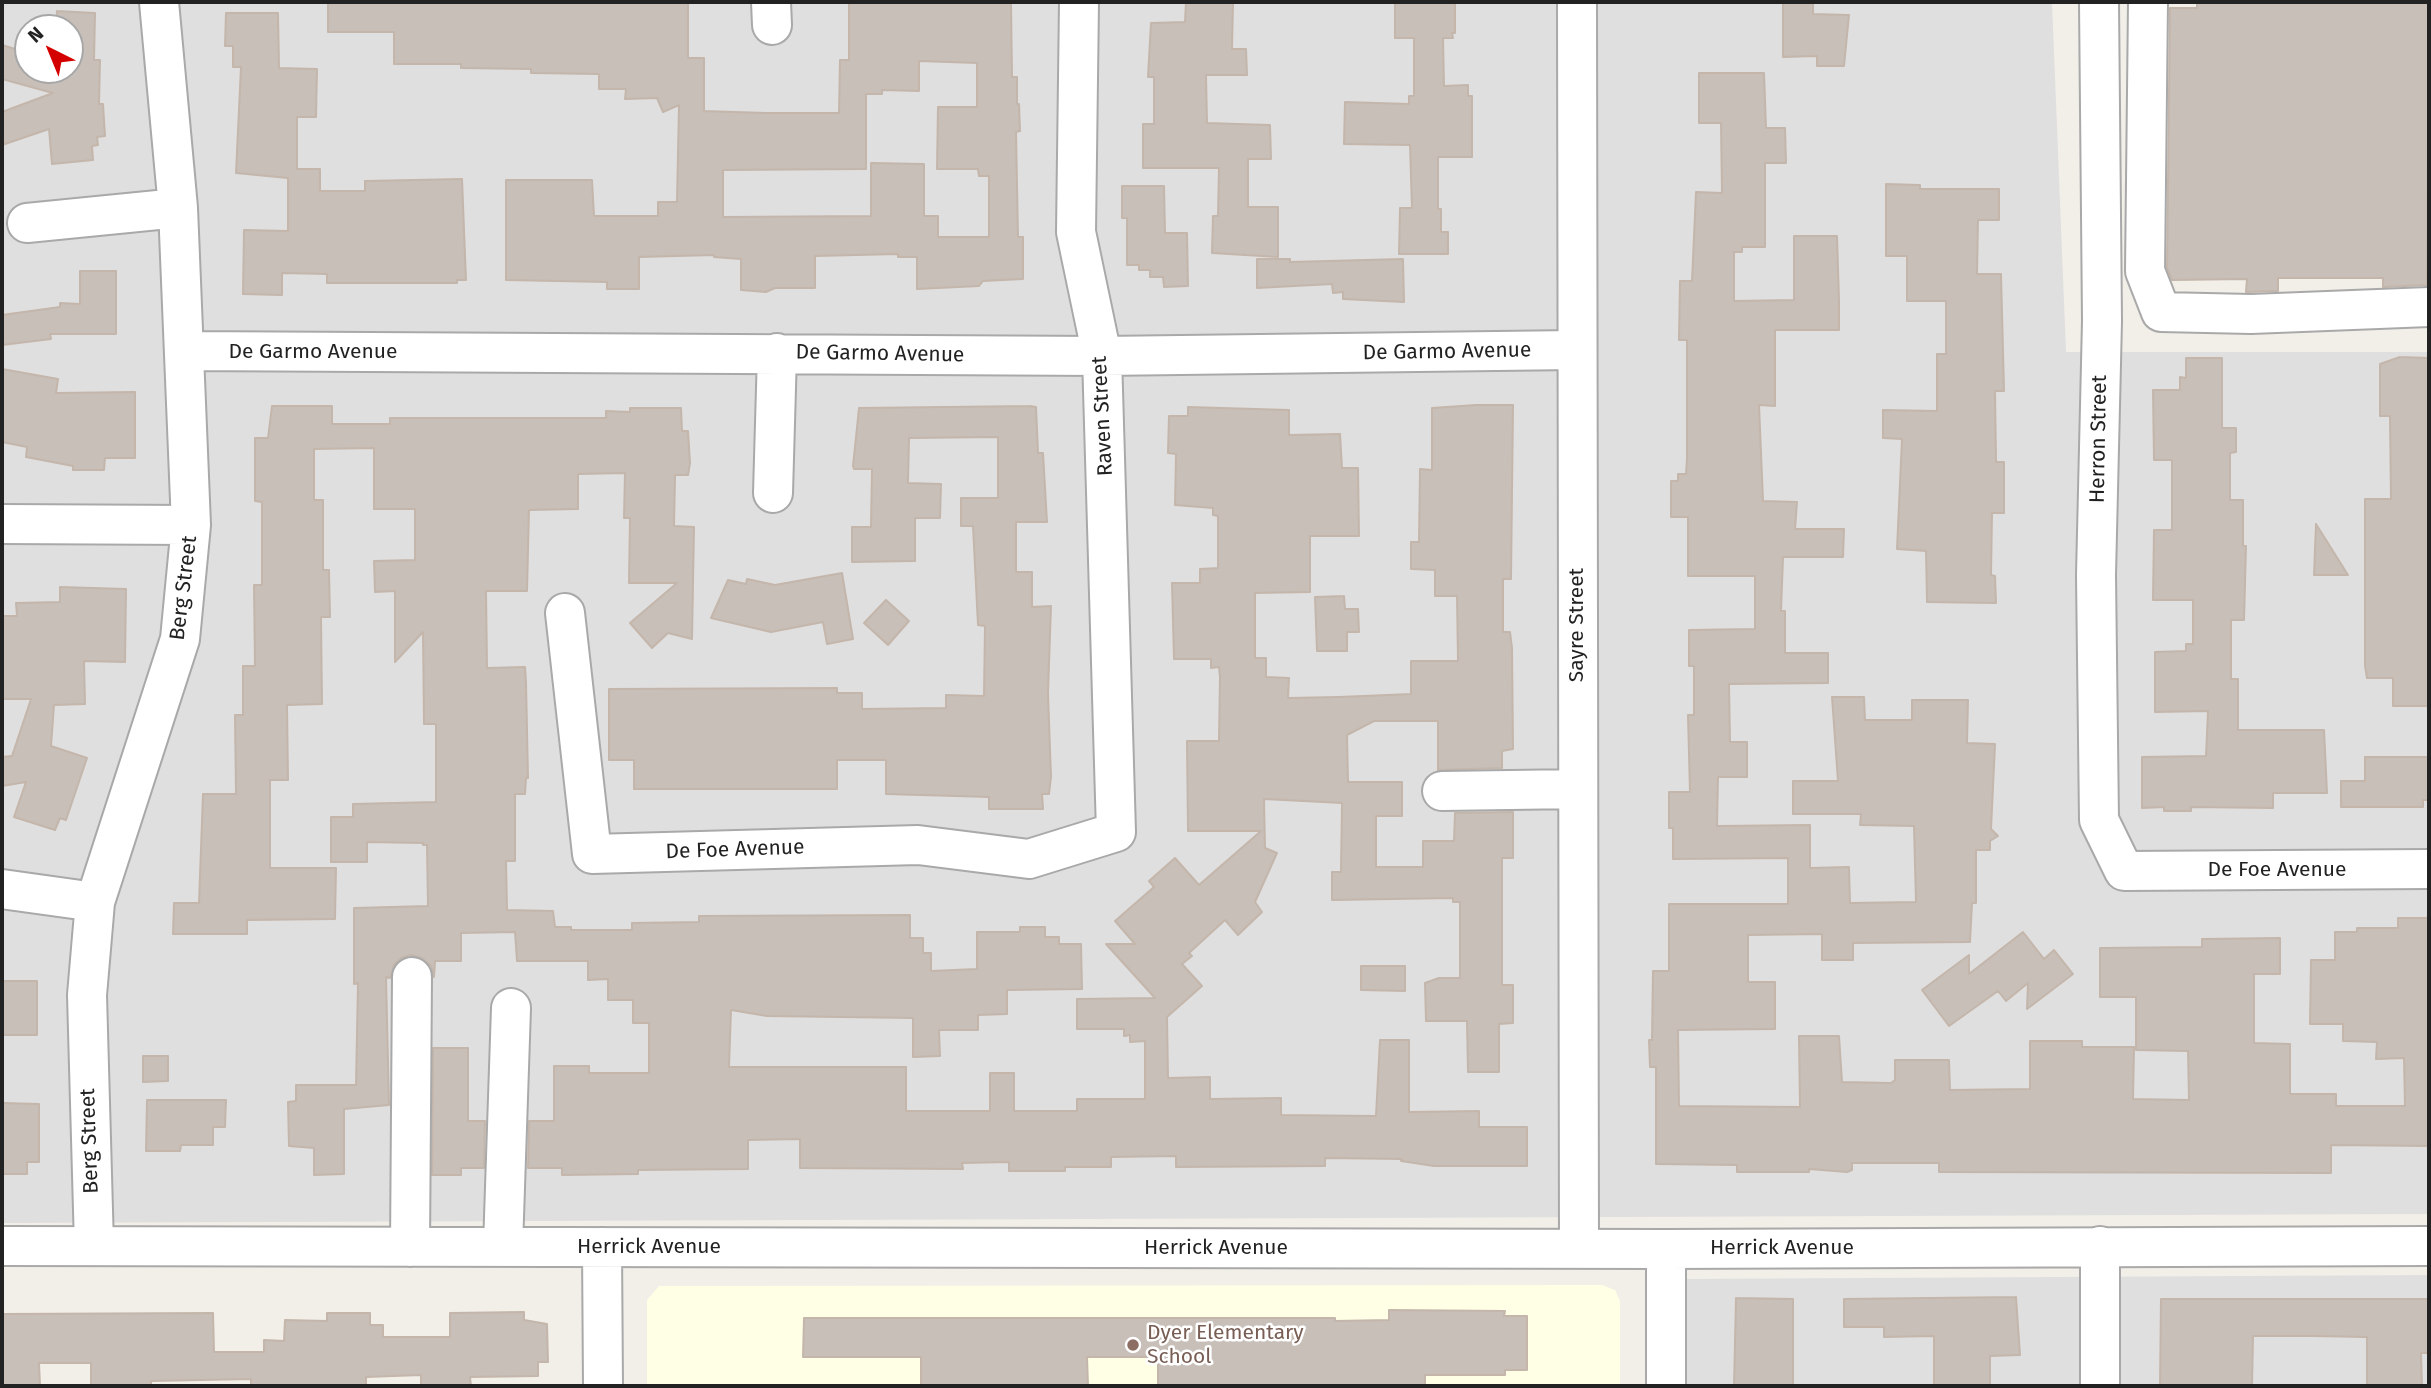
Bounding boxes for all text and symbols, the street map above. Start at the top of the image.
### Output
north arrow [14,14,84,84]
text: N [23,22,48,47]
street label: De Garmo Avenue [1362,338,1532,366]
street label: De Garmo Avenue [229,339,397,365]
street label: De Garmo Avenue [795,340,965,368]
street label: Raven Street [1087,355,1119,477]
street label: Herron Street [2085,375,2113,503]
street label: Berg Street [165,534,203,642]
street label: Sayre Street [1564,568,1590,682]
street label: De Foe Avenue [665,835,805,865]
street label: De Foe Avenue [2207,857,2347,883]
street label: Berg Street [76,1088,104,1194]
street label: Herrick Avenue [577,1234,721,1260]
street label: Herrick Avenue [1144,1235,1288,1261]
street label: Herrick Avenue [1710,1235,1854,1261]
place label: Dyer Elementary School [1147,1320,1304,1370]
marker: Dyer Elementary School [1125,1337,1141,1353]

